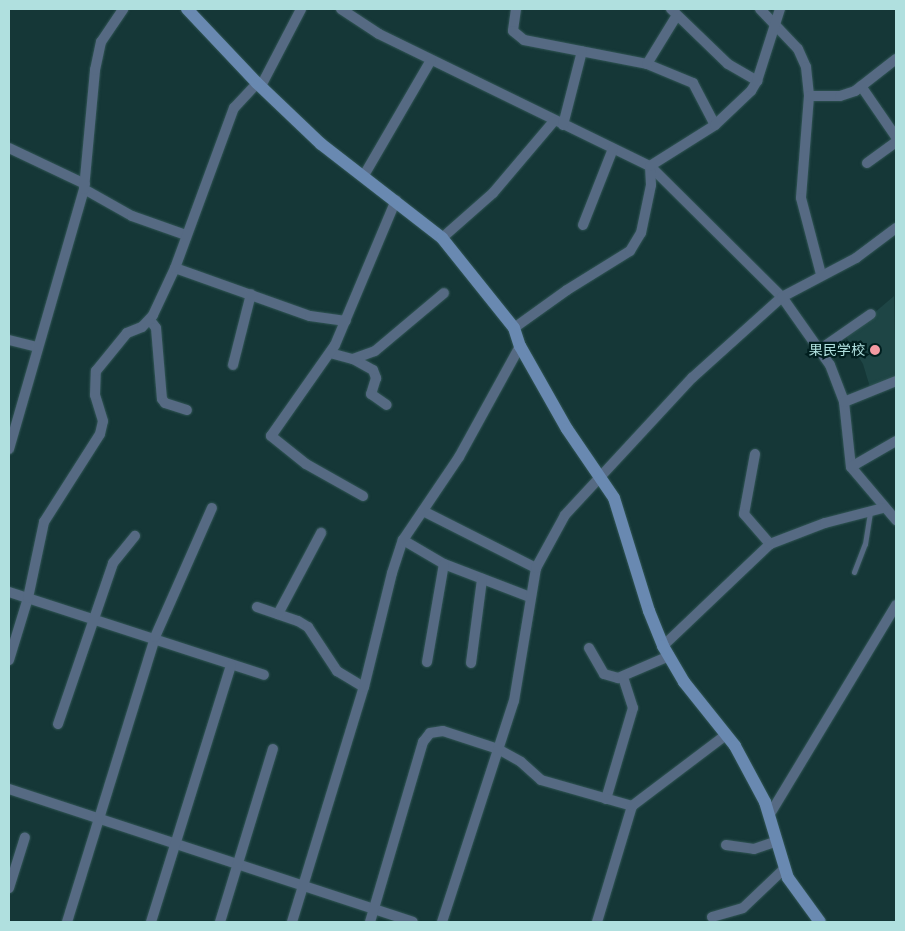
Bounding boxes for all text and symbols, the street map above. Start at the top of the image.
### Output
place label: 果民学校 [809,342,865,358]
marker: 果民学校 [869,344,881,356]

